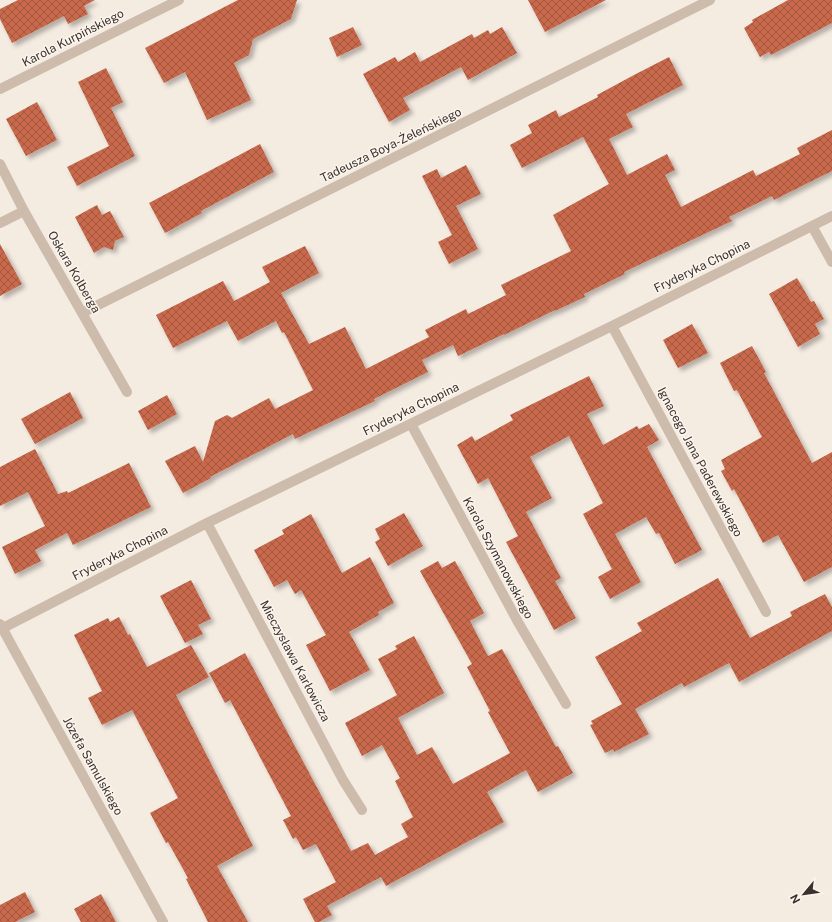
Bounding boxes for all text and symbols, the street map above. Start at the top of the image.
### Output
street label: Karola Kurpińskiego [20,6,126,70]
street label: Tadeusza Boya-Żeleńskiego [318,105,464,185]
street label: Oskara Kolberga [45,228,103,316]
street label: Fryderyka Chopina [652,237,752,295]
street label: Fryderyka Chopina [361,380,461,438]
street label: Ignacego Jana Paderewskiego [655,385,746,539]
street label: Karola Szymanowskiego [460,495,536,621]
street label: Fryderyka Chopina [70,523,170,583]
street label: Mieczysława Karłowicza [257,598,333,724]
street label: Józefa Samulskiego [60,714,126,818]
north arrow [784,874,824,914]
text: N [788,892,803,906]

